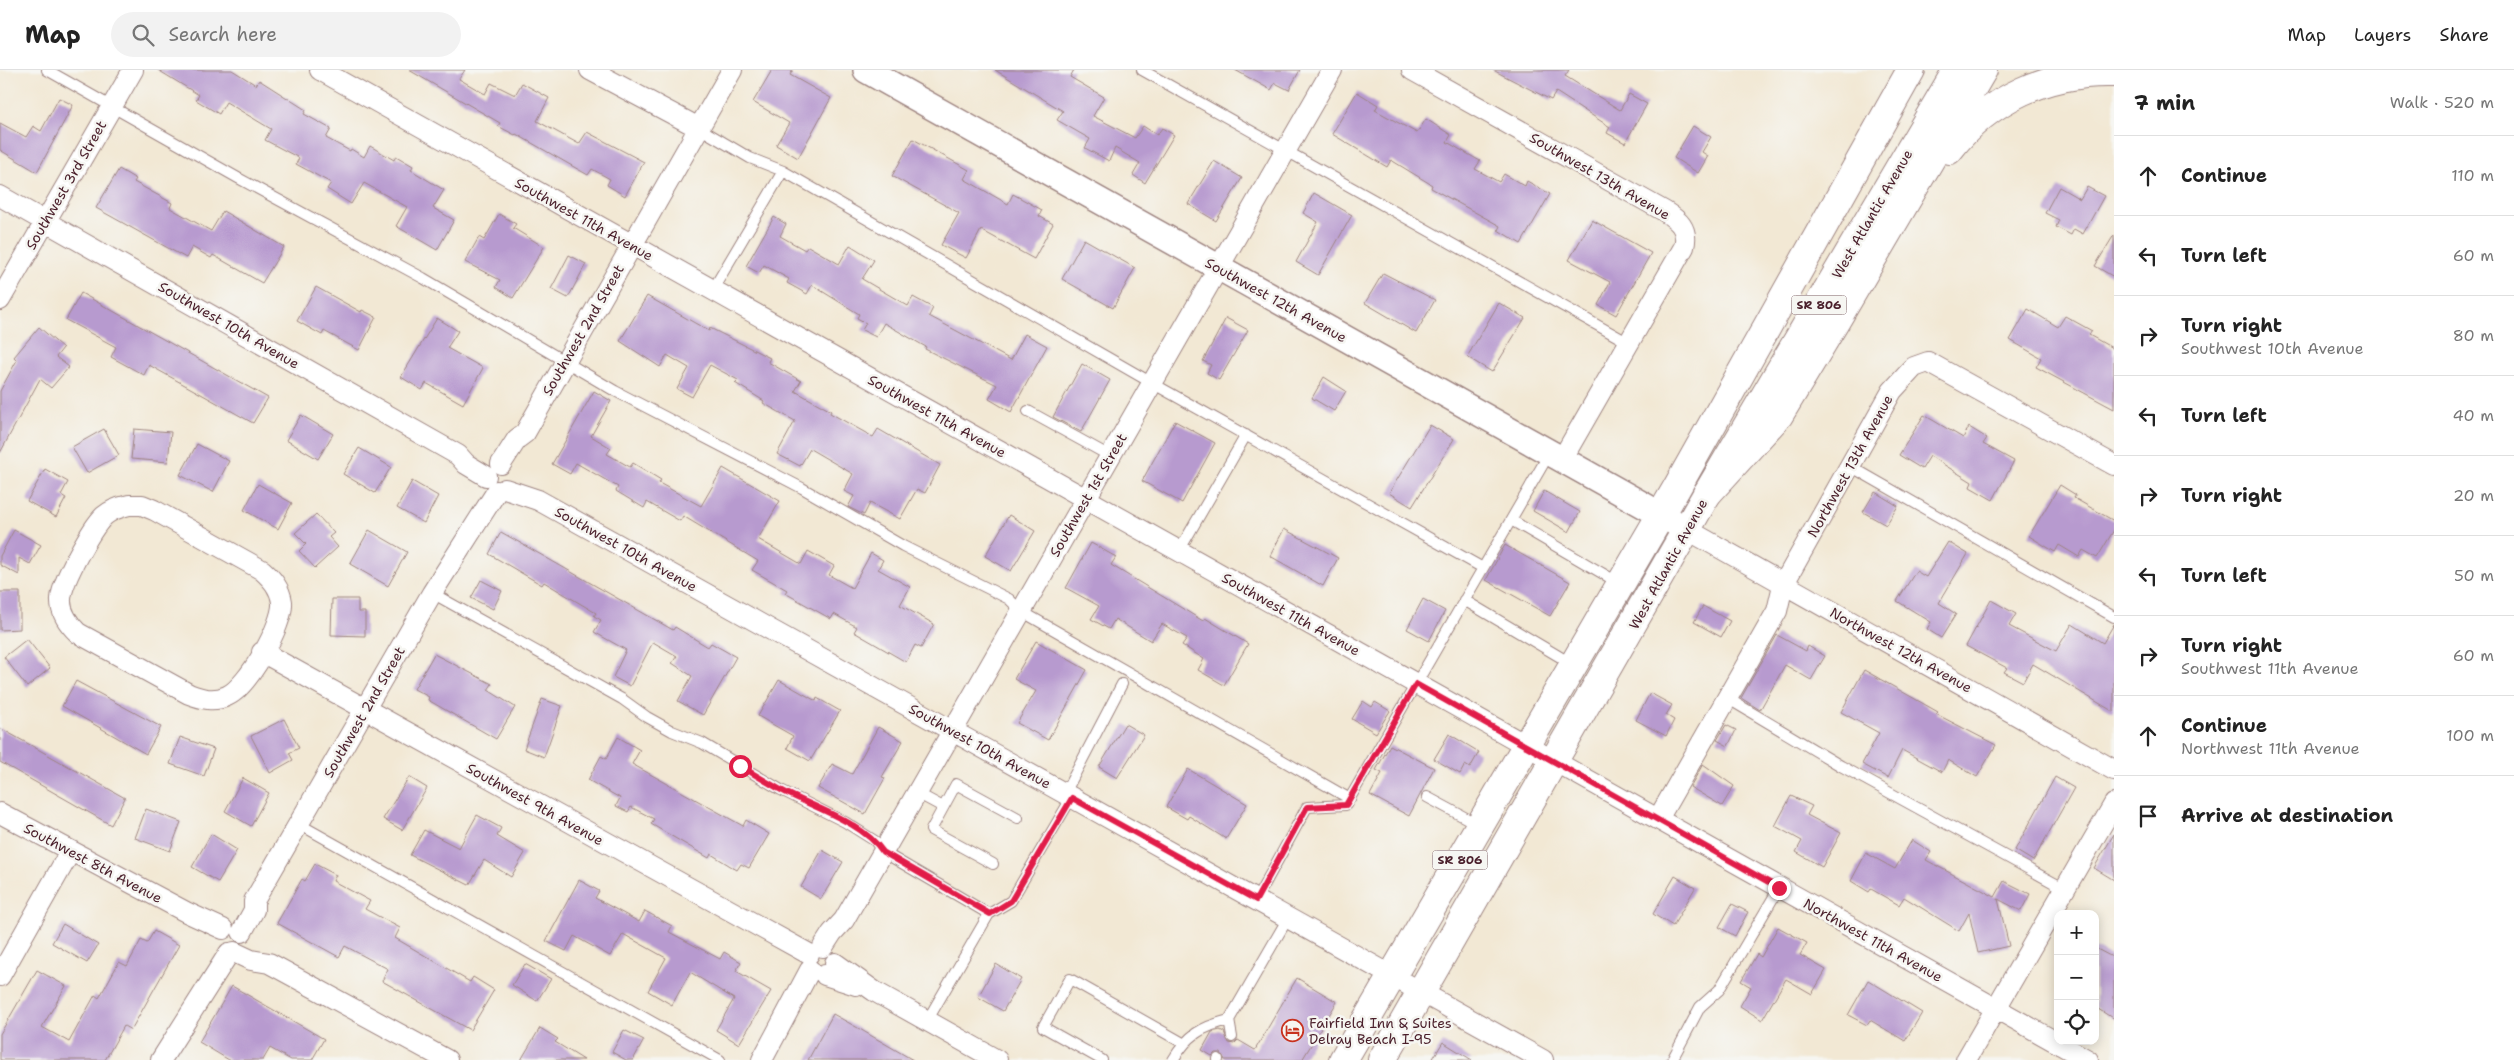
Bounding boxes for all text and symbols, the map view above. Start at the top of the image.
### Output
search box [111,12,461,57]
text: Map [25,19,81,51]
icon: search [129,21,157,49]
text: Search here [169,22,277,47]
text: Map [2288,23,2326,47]
text: Layers [2354,23,2411,47]
text: Share [2439,23,2489,47]
text: 7 min [2134,89,2195,117]
text: Walk · 520 m [2390,92,2494,113]
street label: Southwest 3rd Street [22,117,110,253]
street label: Southwest 13th Avenue [1527,128,1674,224]
street label: West Atlantic Avenue [1828,146,1916,282]
icon: ahead [2134,162,2162,190]
text: Continue [2181,163,2267,188]
text: 110 m [2451,165,2494,186]
street label: Southwest 11th Avenue [512,173,656,265]
icon: left [2134,242,2162,270]
text: Turn left [2181,243,2267,268]
text: 60 m [2453,245,2494,266]
street label: Southwest 12th Avenue [1202,254,1350,346]
street label: Southwest 2nd Street [538,261,628,399]
street label: Southwest 10th Avenue [155,277,303,373]
road number: SR 806 [1792,296,1846,314]
text: Turn right [2181,313,2282,338]
icon: right [2134,322,2162,350]
text: 80 m [2453,325,2494,346]
text: Southwest 10th Avenue [2181,338,2364,359]
street label: Southwest 11th Avenue [865,370,1009,462]
street label: Northwest 13th Avenue [1803,392,1897,540]
icon: left [2134,402,2162,430]
text: Turn left [2181,403,2267,428]
text: 40 m [2452,405,2494,426]
street label: Southwest 1st Street [1045,430,1131,560]
icon: right [2134,482,2162,510]
text: Turn right [2181,483,2282,508]
text: 20 m [2453,485,2494,506]
street label: West Atlantic Avenue [1625,496,1711,632]
street label: Southwest 10th Avenue [552,502,700,596]
icon: left [2134,562,2162,590]
text: Turn left [2181,563,2267,588]
text: 50 m [2454,565,2494,586]
street label: Southwest 11th Avenue [1219,568,1363,660]
street label: Northwest 12th Avenue [1827,603,1975,697]
text: Turn right [2181,633,2282,658]
icon: right [2134,642,2162,670]
street label: Southwest 2nd Street [319,643,409,781]
text: 60 m [2453,645,2494,666]
text: Southwest 11th Avenue [2181,658,2359,679]
street label: Southwest 10th Avenue [906,699,1054,793]
text: Continue [2181,713,2267,738]
icon: ahead [2134,722,2162,750]
text: 100 m [2446,725,2494,746]
text: Northwest 11th Avenue [2181,738,2360,759]
route start [729,755,752,778]
street label: Southwest 9th Avenue [463,759,607,849]
icon: arrive [2134,802,2162,830]
text: Arrive at destination [2181,803,2393,828]
street label: Southwest 8th Avenue [21,819,165,907]
road number: SR 806 [1432,850,1488,870]
route end [1768,877,1791,900]
street label: Northwest 11th Avenue [1800,894,1946,986]
map controls [2054,910,2099,1045]
button: + [2054,910,2099,955]
button: − [2054,955,2099,1000]
button: locate [2054,1000,2099,1045]
place label: Fairfield Inn & Suites Delray Beach I-95 [1309,1014,1452,1048]
hotel icon: Fairfield Inn & Suites Delray Beach I-95 [1281,1019,1305,1043]

